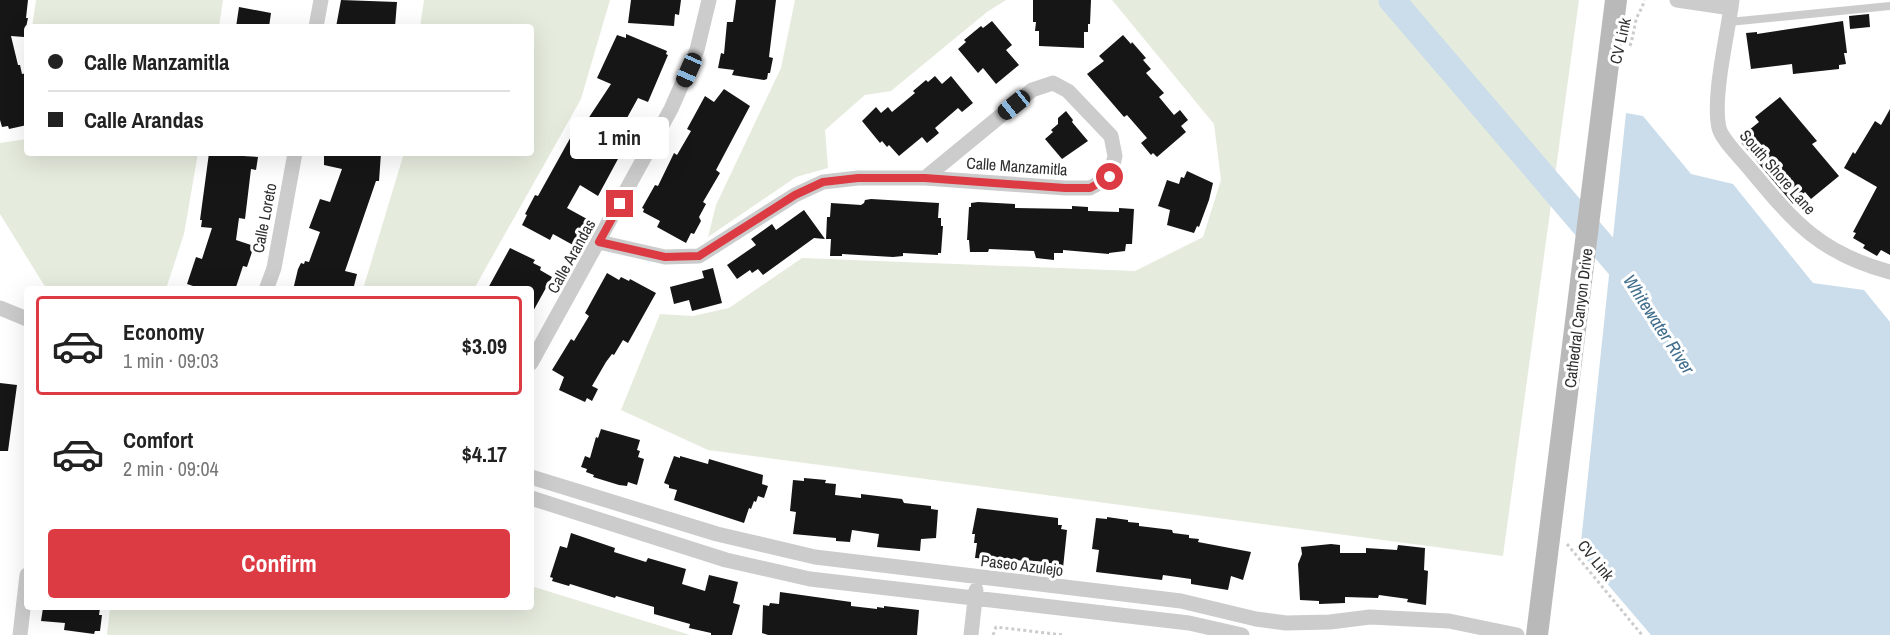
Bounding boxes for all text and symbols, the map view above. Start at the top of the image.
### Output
street label: CV Link [1604,15,1636,66]
text: Calle Manzamitla [84,47,229,77]
car [673,50,705,90]
car [994,87,1034,123]
text: Calle Arandas [84,105,204,135]
callout: 1 min [570,117,670,159]
text: 1 min [598,124,641,151]
street label: South Shore Lane [1735,125,1821,219]
street label: Calle Manzamitla [966,151,1069,181]
route start [1096,163,1123,190]
street label: Calle Loreto [246,181,282,255]
route end [606,190,633,217]
street label: Calle Arandas [542,215,600,297]
street label: Cathedral Canyon Drive [1559,247,1597,389]
water label: Whitewater River [1617,269,1701,380]
text: Economy [123,317,204,347]
icon: car [51,319,105,373]
text: $3.09 [462,331,507,361]
text: 1 min · 09:03 [123,347,219,374]
text: Comfort [123,425,193,455]
icon: car [51,427,105,481]
text: $4.17 [462,439,507,469]
text: 2 min · 09:04 [123,455,219,482]
button: Confirm [48,529,510,598]
street label: CV Link [1573,535,1620,585]
street label: Paseo Azulejo [979,549,1065,581]

